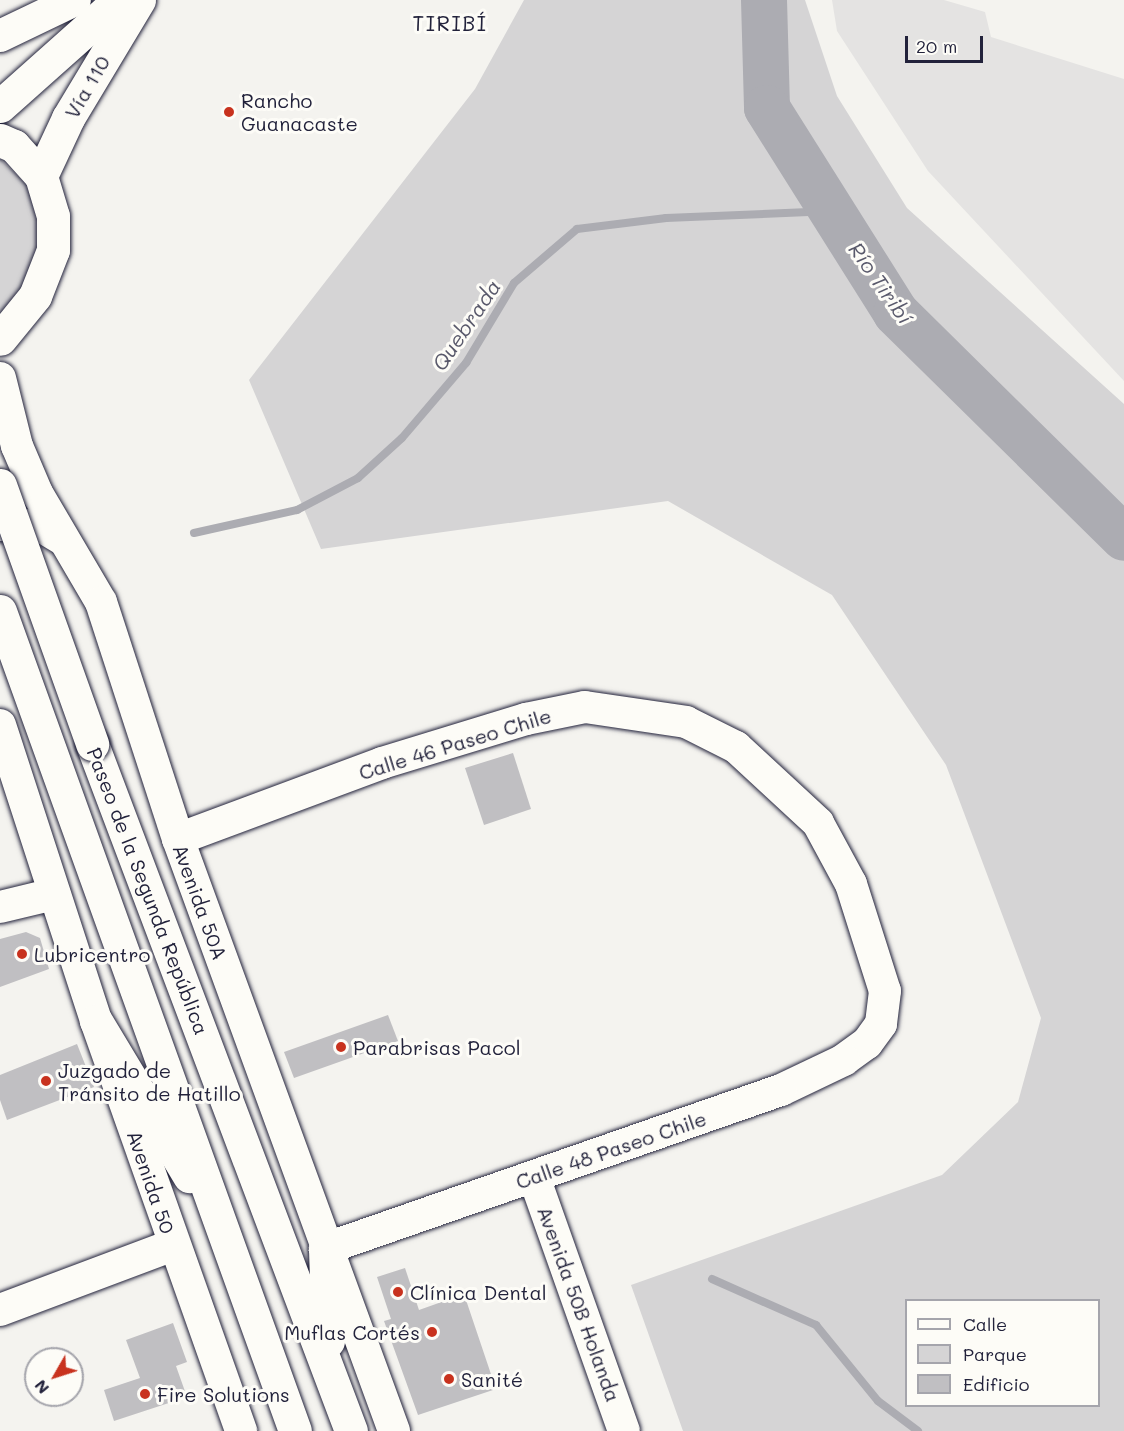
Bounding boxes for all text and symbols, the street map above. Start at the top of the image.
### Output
district label: TIRIBÍ [413,10,487,36]
scale bar [908,24,986,62]
text: 20 m [916,34,957,58]
street label: Vía 110 [60,51,114,123]
place label: Rancho Guanacaste [241,88,358,135]
marker: Rancho Guanacaste [222,105,236,119]
water label: Río Tiribí [844,237,918,329]
water label: Quebrada [426,275,506,375]
street label: Calle 46 Paseo Chile [356,703,554,785]
street label: Paseo de la Segunda República [82,744,214,1038]
street label: Avenida 50A [168,841,232,963]
place label: Lubricentro [34,942,150,966]
marker: Lubricentro [15,947,29,961]
place label: Parabrisas Pacol [353,1035,521,1059]
marker: Parabrisas Pacol [334,1040,348,1054]
place label: Juzgado de Tránsito de Hatillo [58,1058,241,1105]
marker: Juzgado de Tránsito de Hatillo [39,1074,53,1088]
street label: Calle 48 Paseo Chile [513,1106,709,1194]
street label: Avenida 50 [122,1127,180,1237]
street label: Avenida 50B Holanda [532,1203,626,1405]
place label: Clínica Dental [410,1280,547,1304]
marker: Clínica Dental [391,1285,405,1299]
legend [905,1299,1100,1407]
text: Calle [963,1312,1007,1336]
place label: Muflas Cortés [284,1320,420,1344]
marker: Muflas Cortés [425,1325,439,1339]
text: Parque [963,1342,1027,1366]
north arrow [24,1347,84,1407]
place label: Sanité [461,1367,523,1391]
marker: Sanité [442,1372,456,1386]
text: Edificio [963,1372,1030,1396]
text: N [29,1376,53,1399]
place label: Fire Solutions [157,1382,290,1406]
marker: Fire Solutions [138,1387,152,1401]

